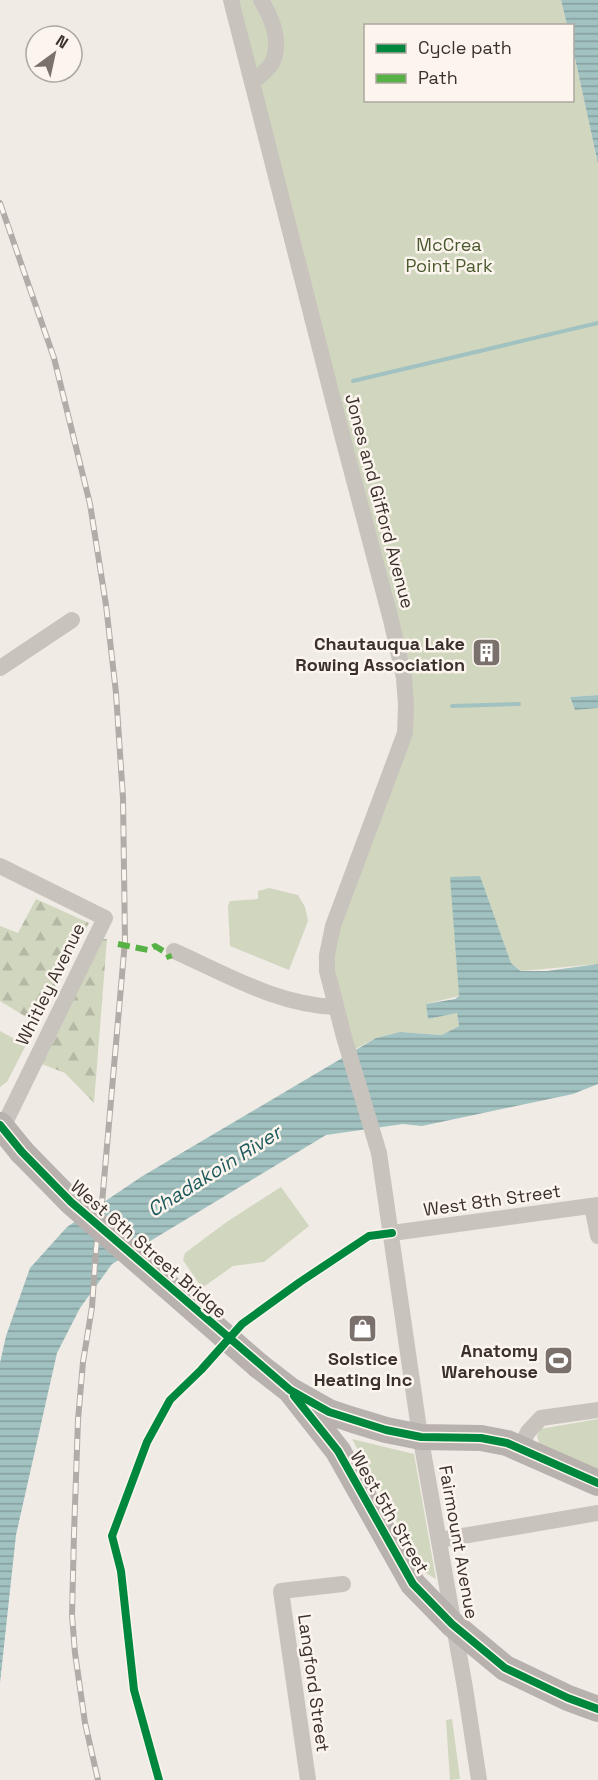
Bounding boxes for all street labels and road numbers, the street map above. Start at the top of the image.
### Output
street label: Jones and Gifford Avenue [340,391,420,611]
street label: Whitley Avenue [10,919,90,1049]
street label: West 6th Street Bridge [66,1175,232,1323]
street label: West 8th Street [422,1179,562,1221]
street label: West 5th Street [346,1446,434,1578]
street label: Fairmount Avenue [434,1463,484,1621]
street label: Langford Street [293,1613,335,1753]

